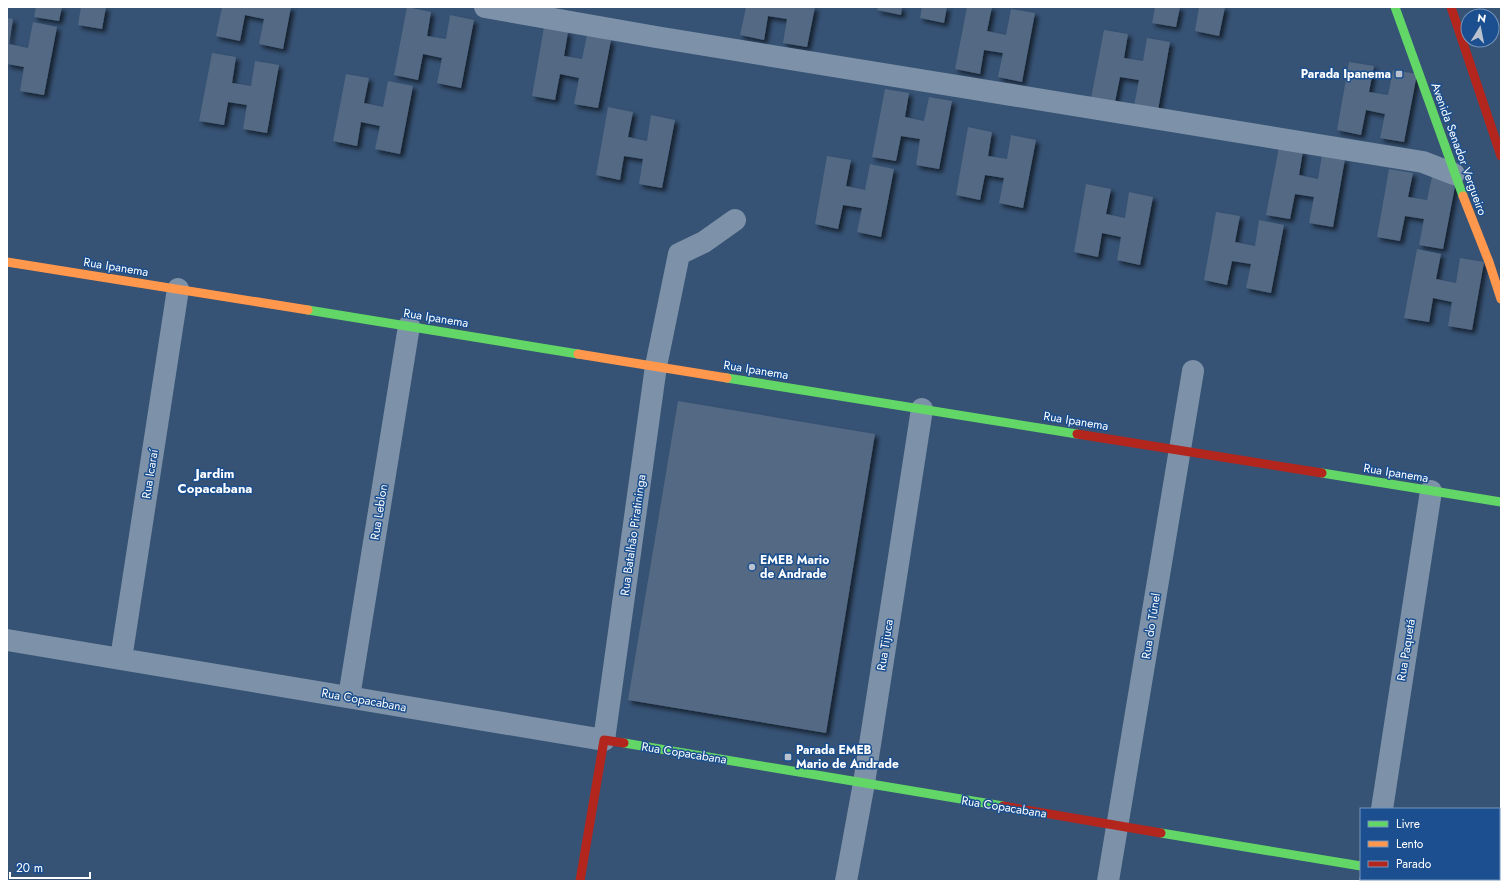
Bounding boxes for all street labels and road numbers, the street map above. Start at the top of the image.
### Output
street label: Avenida Senador Vergueiro [1427,80,1492,218]
street label: Rua Ipanema [82,253,150,281]
street label: Rua Ipanema [402,304,470,332]
street label: Rua Ipanema [722,356,790,384]
street label: Rua Ipanema [1042,407,1110,435]
street label: Rua Icaraí [137,447,163,500]
street label: Rua Ipanema [1362,459,1430,487]
street label: Rua Batalhão Piratininga [616,473,650,597]
street label: Rua Leblon [366,483,392,541]
street label: Rua do Túnel [1137,592,1165,660]
street label: Rua Tijuca [872,618,898,672]
street label: Rua Paquetá [1392,618,1420,682]
street label: Rua Copacabana [320,684,408,716]
street label: Rua Copacabana [640,737,728,769]
street label: Rua Copacabana [960,791,1048,823]

